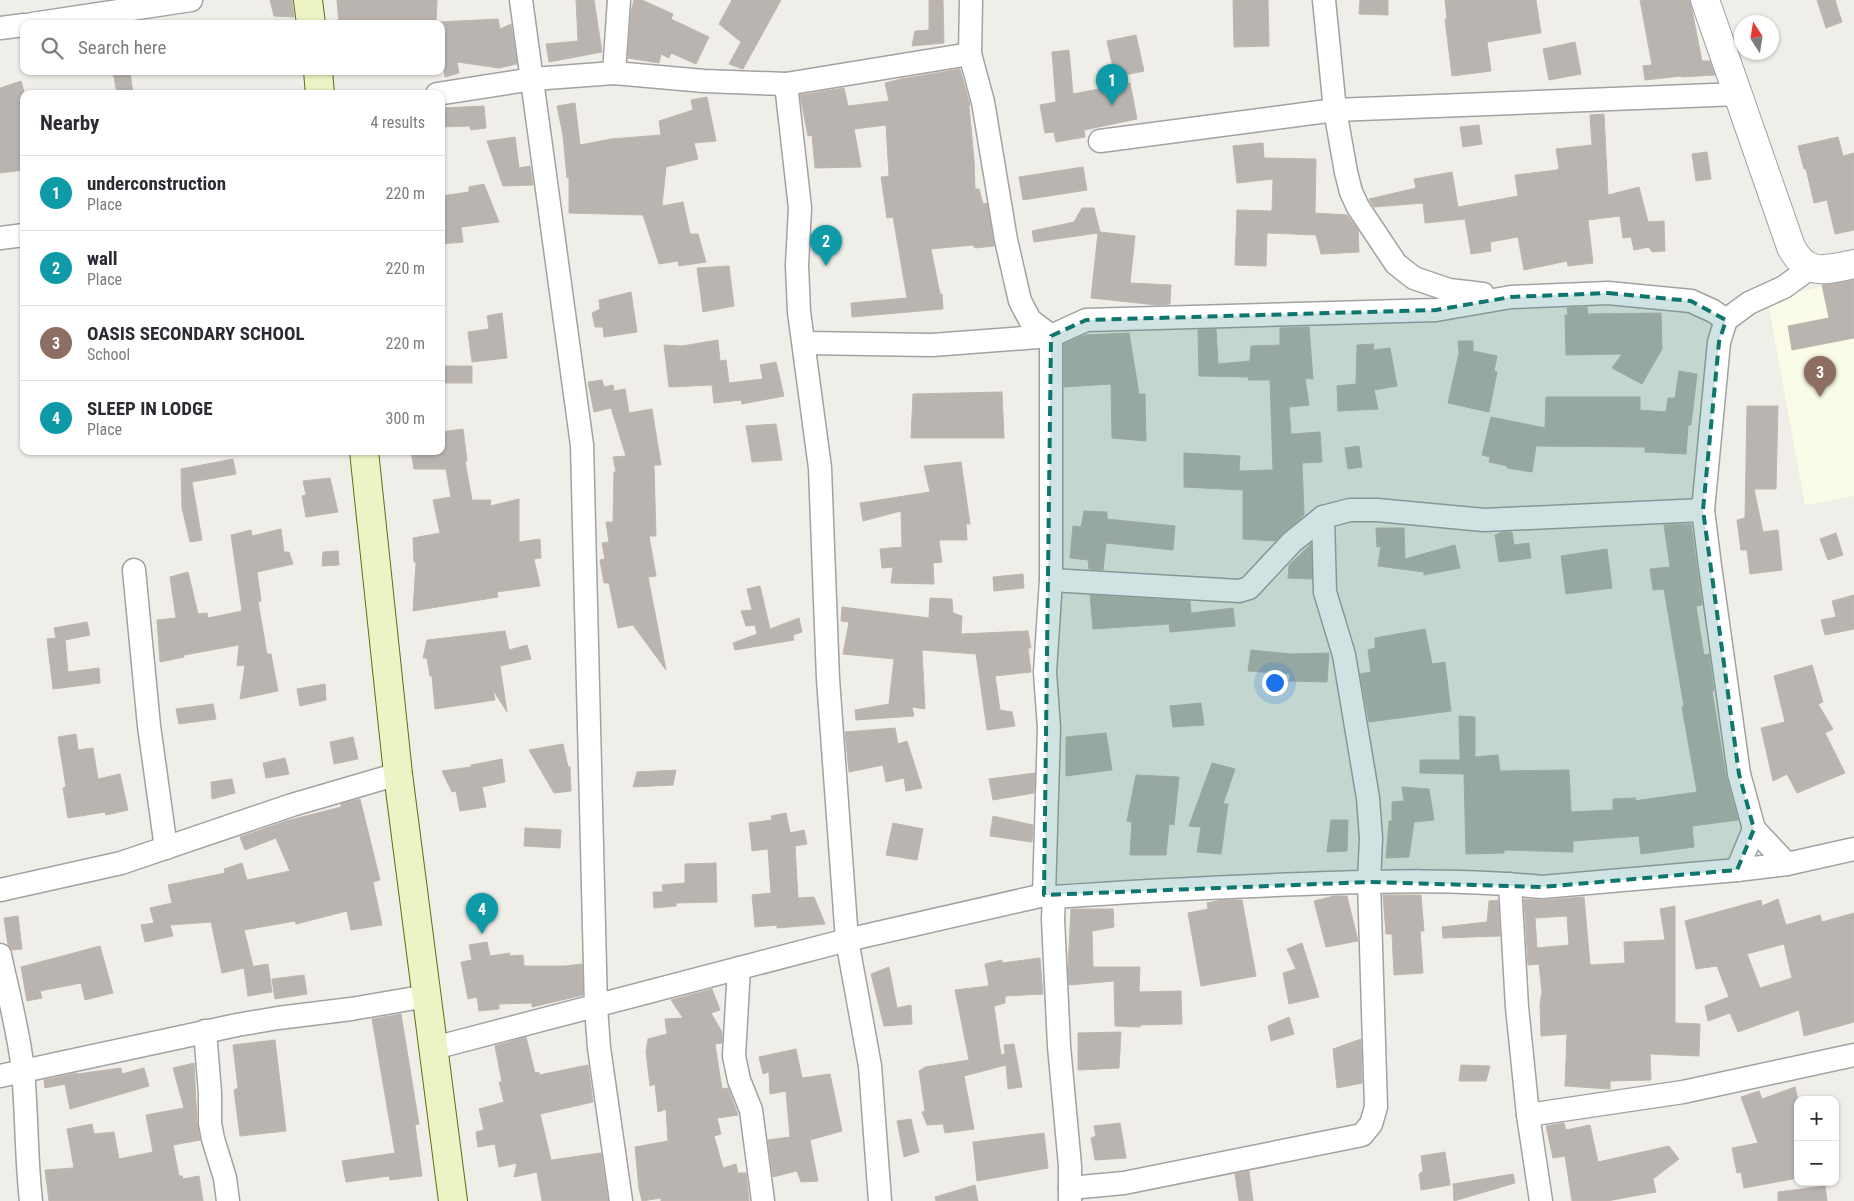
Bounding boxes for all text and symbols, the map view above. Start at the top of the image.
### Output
north arrow [1734,15,1779,60]
search box [20,20,445,75]
icon: search [38,34,66,62]
text: Search here [78,36,166,59]
pin: 1 [1096,64,1128,105]
text: Nearby [40,111,99,135]
text: 4 results [370,113,425,132]
text: underconstruction [87,172,226,195]
text: 1 [52,184,60,203]
text: 220 m [386,184,425,203]
text: Place [87,195,122,214]
pin: 2 [810,225,842,266]
text: wall [87,247,118,270]
text: 2 [52,259,60,278]
text: 220 m [386,259,425,278]
text: Place [87,270,122,289]
text: OASIS SECONDARY SCHOOL [87,322,305,345]
text: 3 [52,334,60,353]
text: 220 m [386,334,425,353]
text: School [87,345,130,364]
pin: 3 [1804,356,1836,397]
text: SLEEP IN LODGE [87,397,212,420]
text: 4 [52,409,60,428]
text: 300 m [386,409,425,428]
text: Place [87,420,122,439]
your location [1262,670,1288,696]
pin: 4 [466,893,498,934]
map controls [1794,1096,1839,1186]
button: + [1794,1096,1839,1141]
button: − [1794,1141,1839,1186]

